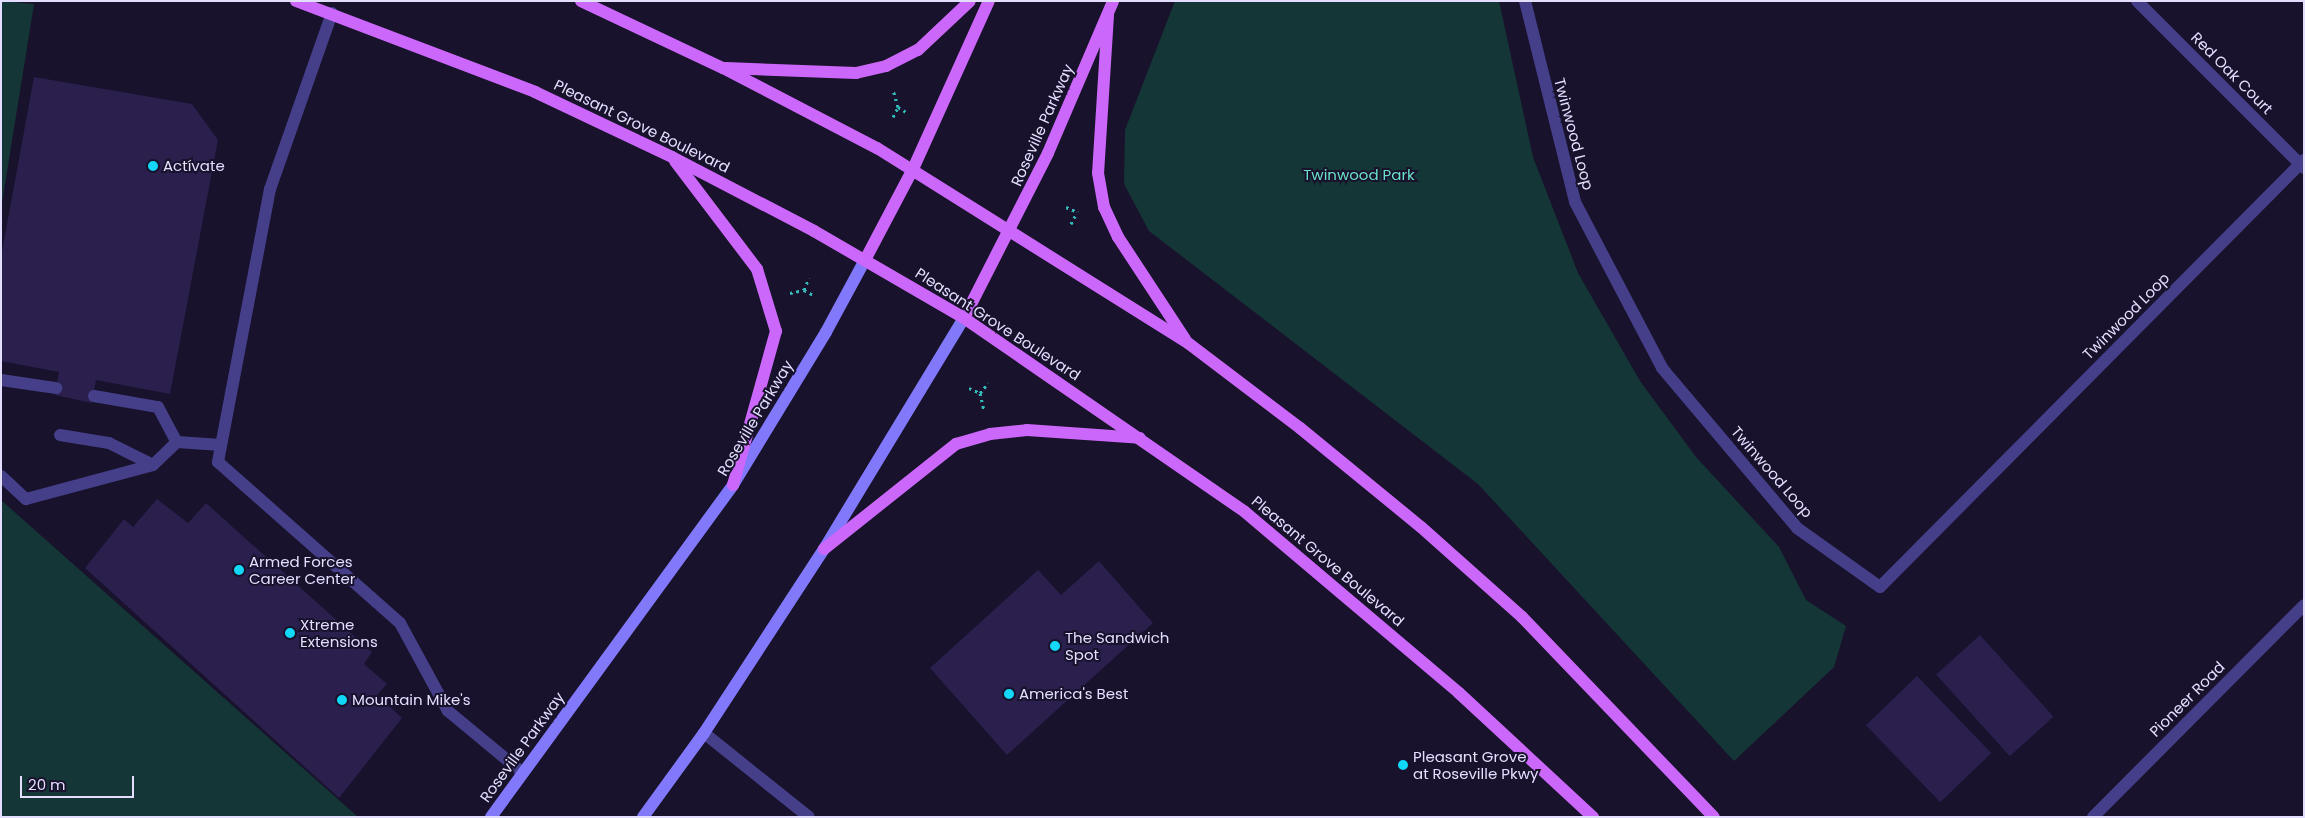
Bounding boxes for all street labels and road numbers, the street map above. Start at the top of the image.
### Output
street label: Red Oak Court [2187,28,2277,118]
street label: Roseville Parkway [1007,61,1077,189]
street label: Pleasant Grove Boulevard [551,76,733,176]
street label: Twinwood Loop [1550,76,1598,192]
street label: Pleasant Grove Boulevard [912,264,1084,384]
street label: Twinwood Loop [2079,269,2173,363]
street label: Roseville Parkway [713,357,797,479]
street label: Twinwood Loop [1727,423,1817,521]
street label: Pleasant Grove Boulevard [1248,492,1408,630]
street label: Pioneer Road [2146,658,2228,740]
street label: Roseville Parkway [476,688,568,806]

